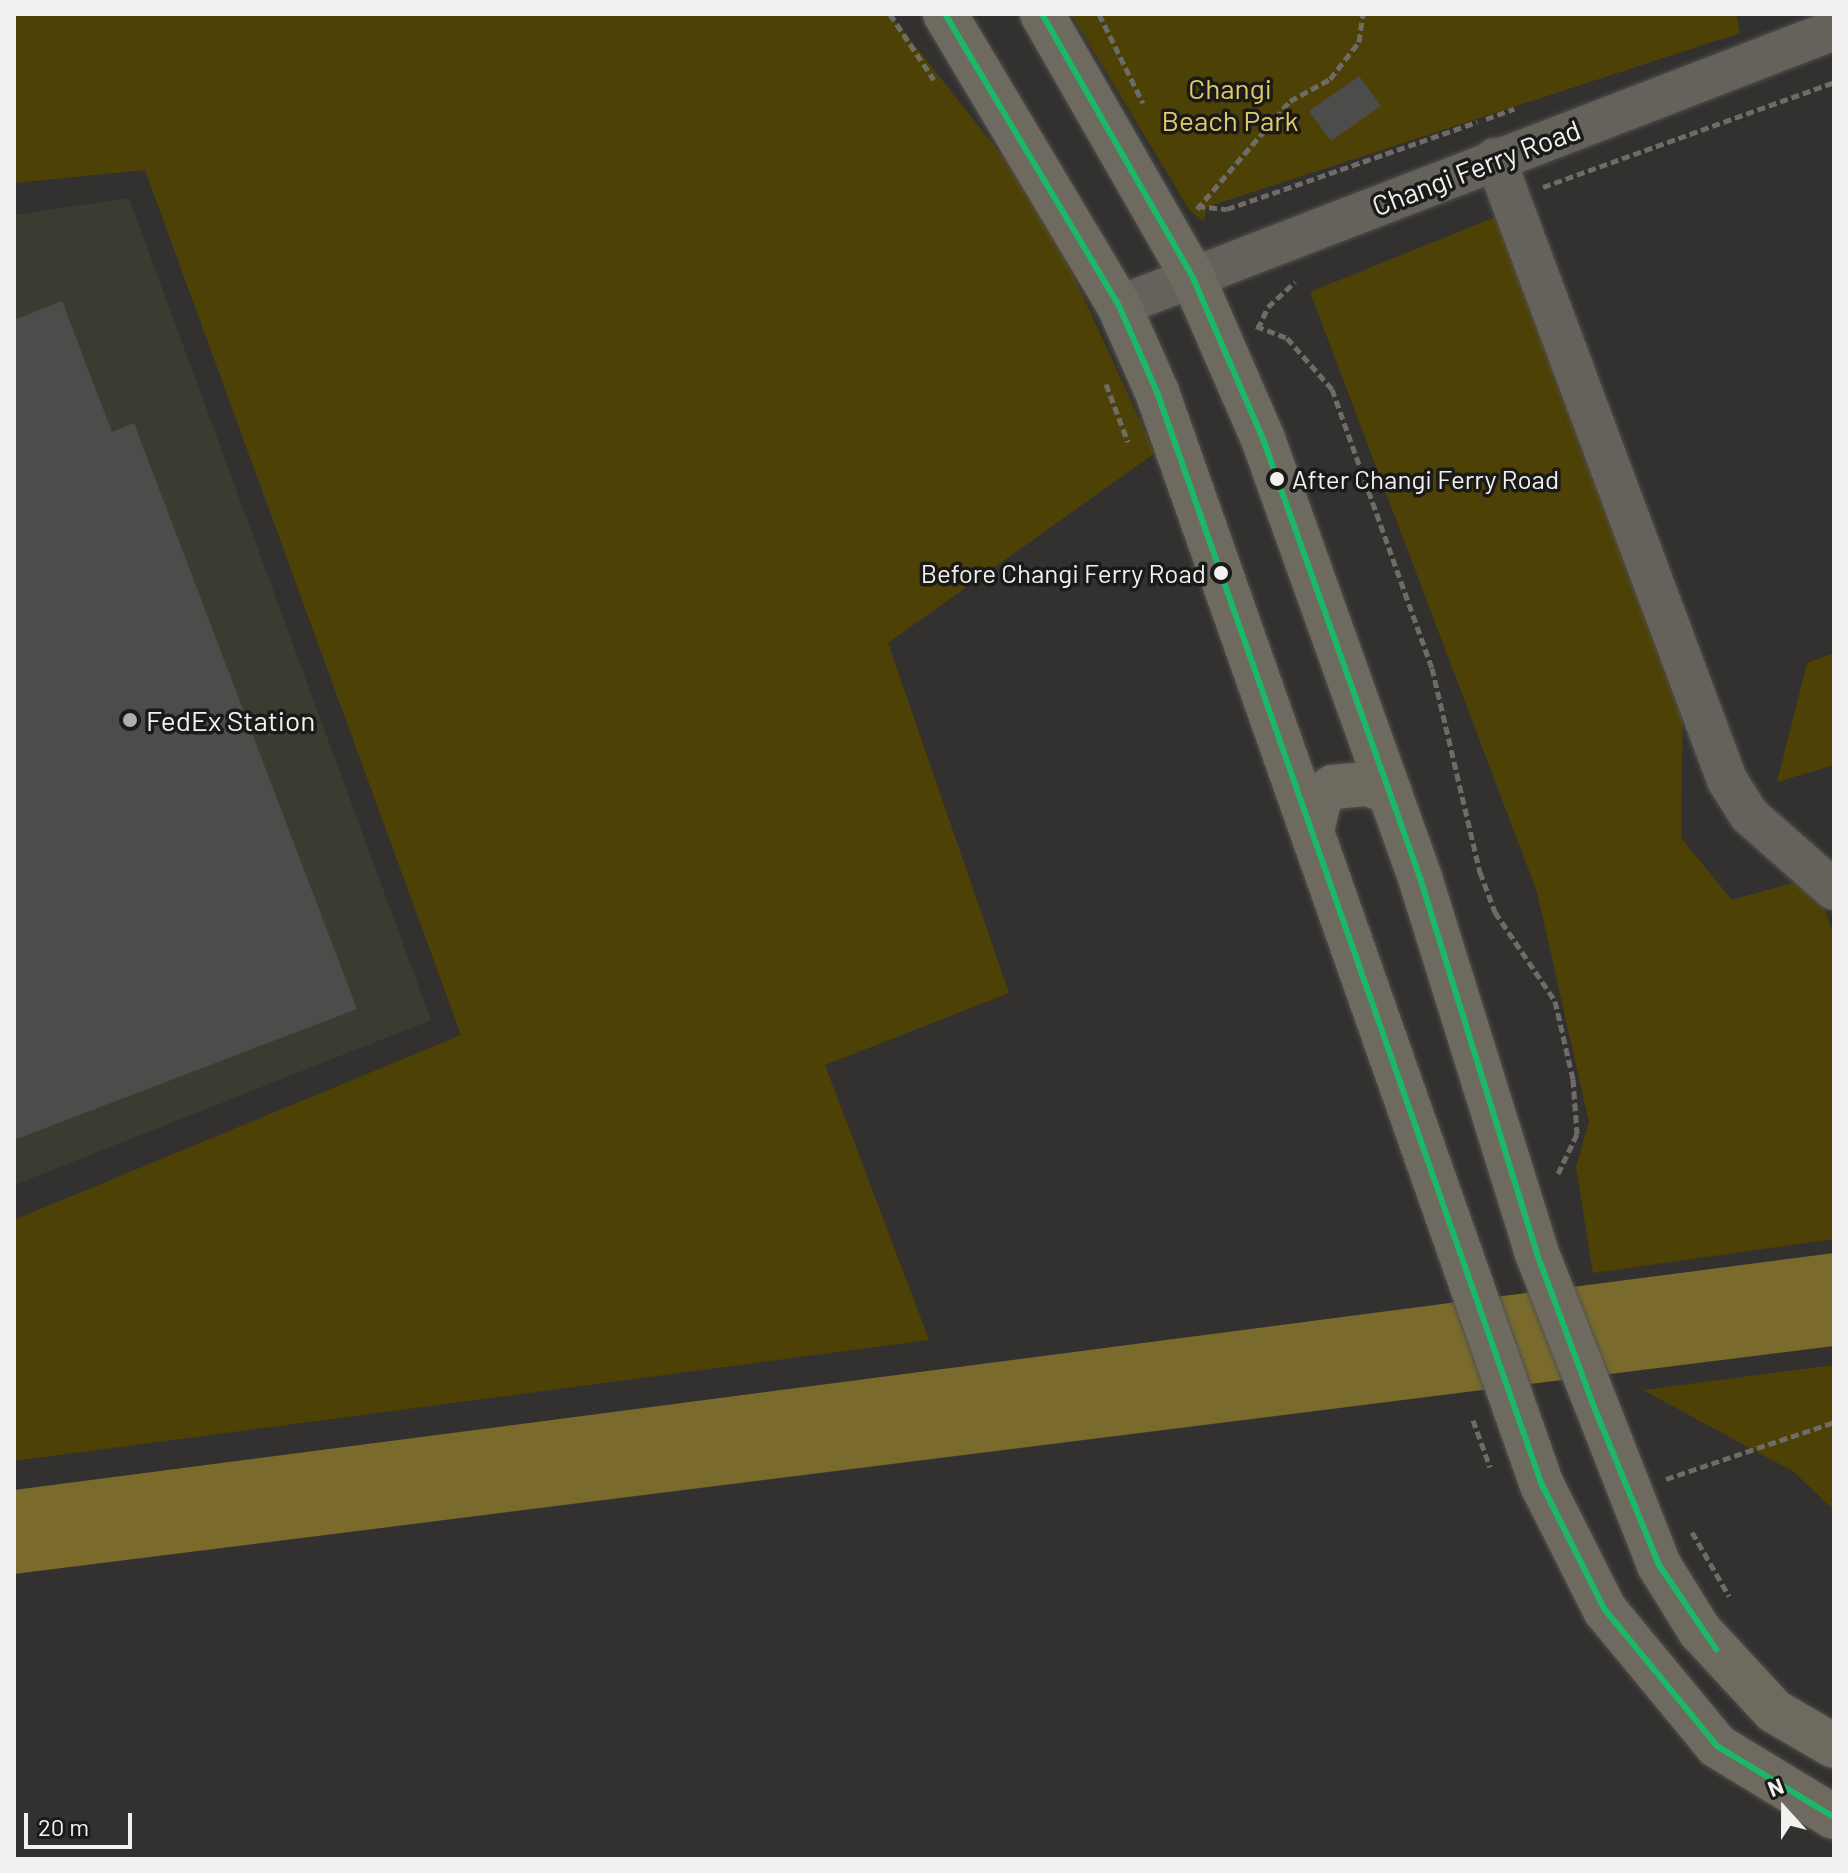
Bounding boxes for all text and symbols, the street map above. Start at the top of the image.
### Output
park label: Changi Beach Park [1162,71,1298,137]
street label: Changi Ferry Road [1367,112,1585,222]
place label: After Changi Ferry Road [1292,463,1559,495]
marker: After Changi Ferry Road [1269,471,1285,487]
place label: Before Changi Ferry Road [921,557,1206,589]
marker: Before Changi Ferry Road [1213,565,1229,581]
place label: FedEx Station [146,703,315,737]
marker: FedEx Station [121,711,139,729]
north arrow [1744,1769,1824,1849]
text: N [1764,1772,1787,1801]
scale bar [28,1797,136,1847]
text: 20 m [38,1812,89,1841]

